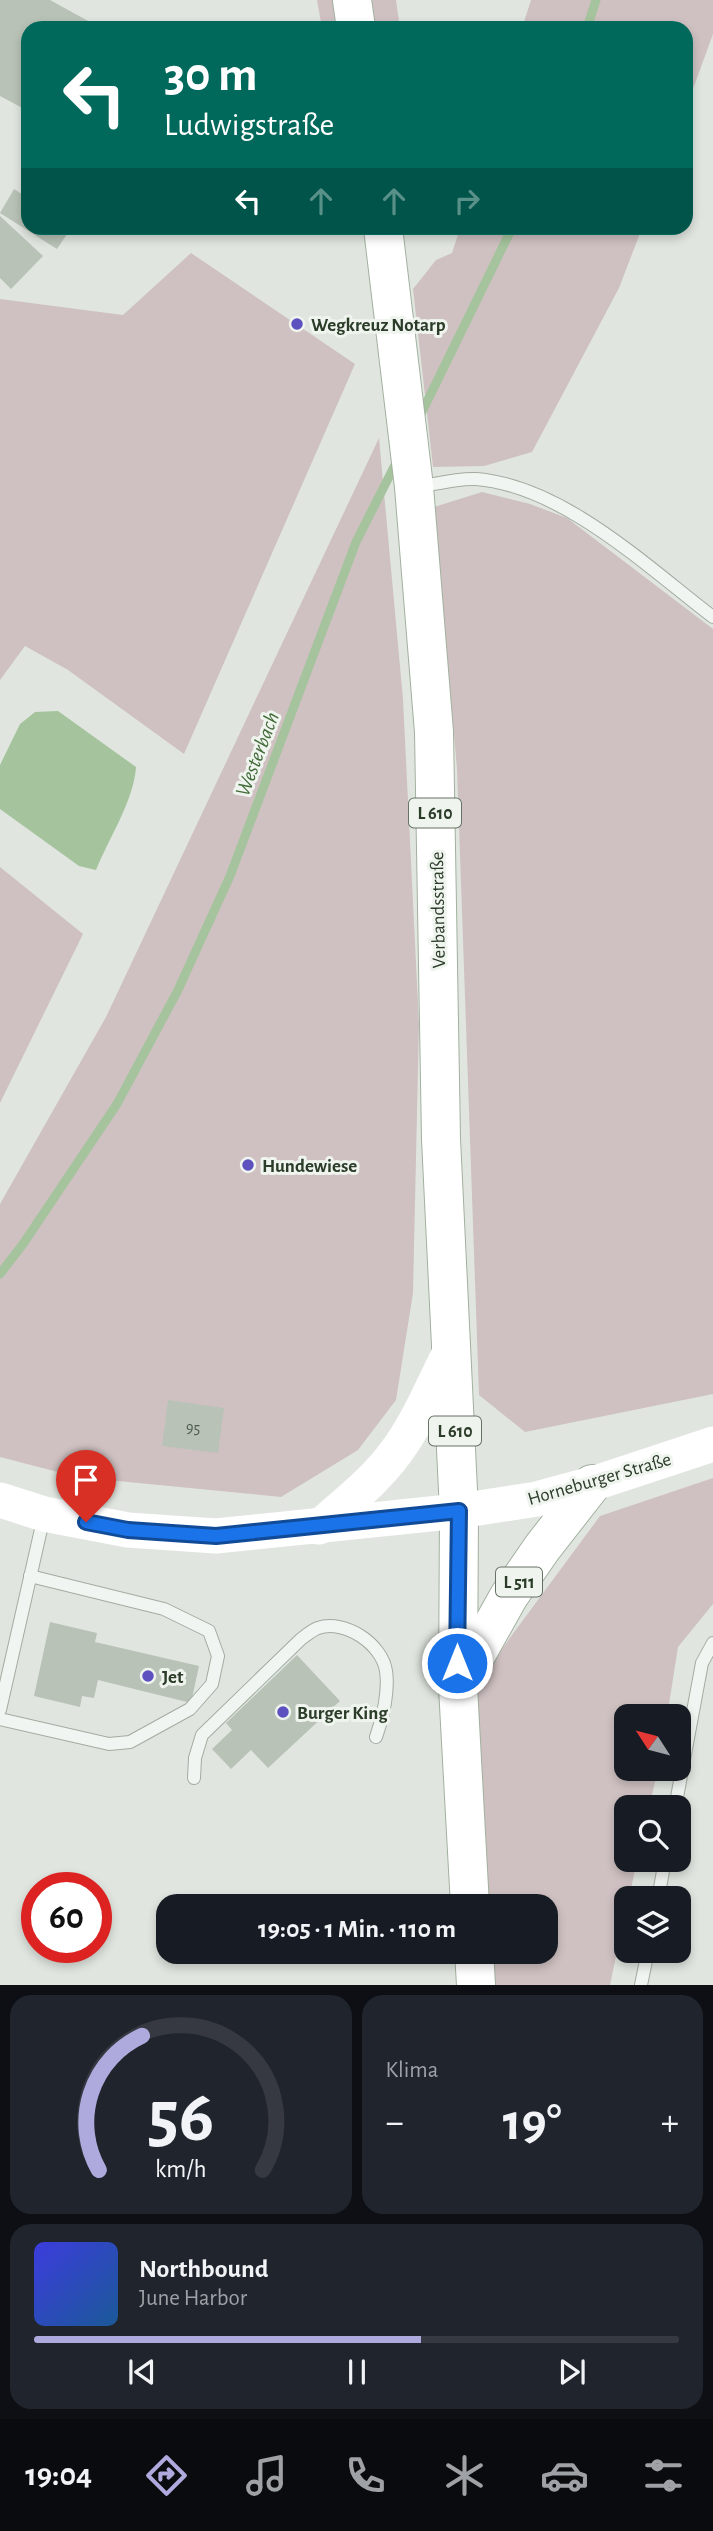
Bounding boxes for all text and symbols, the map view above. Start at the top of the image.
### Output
icon: left [49,49,140,140]
text: 30 m [164,51,258,100]
text: Ludwigstraße [164,109,334,141]
icon: left [229,182,267,220]
icon: ahead [302,182,340,220]
icon: ahead [375,182,413,220]
icon: right [448,182,486,220]
marker: Wegkreuz Notarp [289,316,305,332]
place label: Wegkreuz Notarp [311,316,446,335]
water label: Westerbach [232,709,283,799]
road number: L 610 [409,798,461,828]
street label: Verbandsstraße [428,851,449,969]
marker: Hundewiese [240,1157,256,1173]
place label: Hundewiese [262,1157,357,1176]
road number: L 610 [429,1416,481,1446]
house number: 95 [186,1420,200,1436]
pin [56,1450,116,1522]
street label: Horneburger Straße [526,1450,673,1509]
icon: arrive [67,1461,105,1499]
road number: L 511 [496,1568,542,1596]
position arrow [420,1626,494,1700]
marker: Jet [140,1668,156,1684]
place label: Jet [162,1668,184,1687]
marker: Burger King [275,1704,291,1720]
place label: Burger King [297,1704,388,1723]
north arrow [614,1704,691,1782]
map controls [614,1704,691,1963]
button: search [614,1795,691,1872]
speed limit sign: 60 [21,1872,112,1963]
button: layers [614,1886,691,1963]
text: 19:05 · 1 Min. · 110 m [258,1916,456,1942]
text: Klima [386,2059,438,2082]
text: 56 [147,2083,214,2156]
text: 19° [503,2097,562,2149]
text: − [386,2104,404,2142]
text: + [661,2104,679,2142]
text: km/h [155,2157,207,2182]
text: Northbound [139,2256,268,2282]
text: June Harbor [139,2287,247,2310]
icon: previous [123,2353,161,2391]
icon: pause [338,2353,376,2391]
icon: next [553,2353,591,2391]
icon: directions [142,2451,191,2500]
icon: music [242,2451,291,2500]
icon: phone [341,2451,390,2500]
icon: climate [440,2451,489,2500]
icon: car [540,2451,589,2500]
icon: filters [639,2451,688,2500]
text: 19:04 [25,2459,92,2491]

